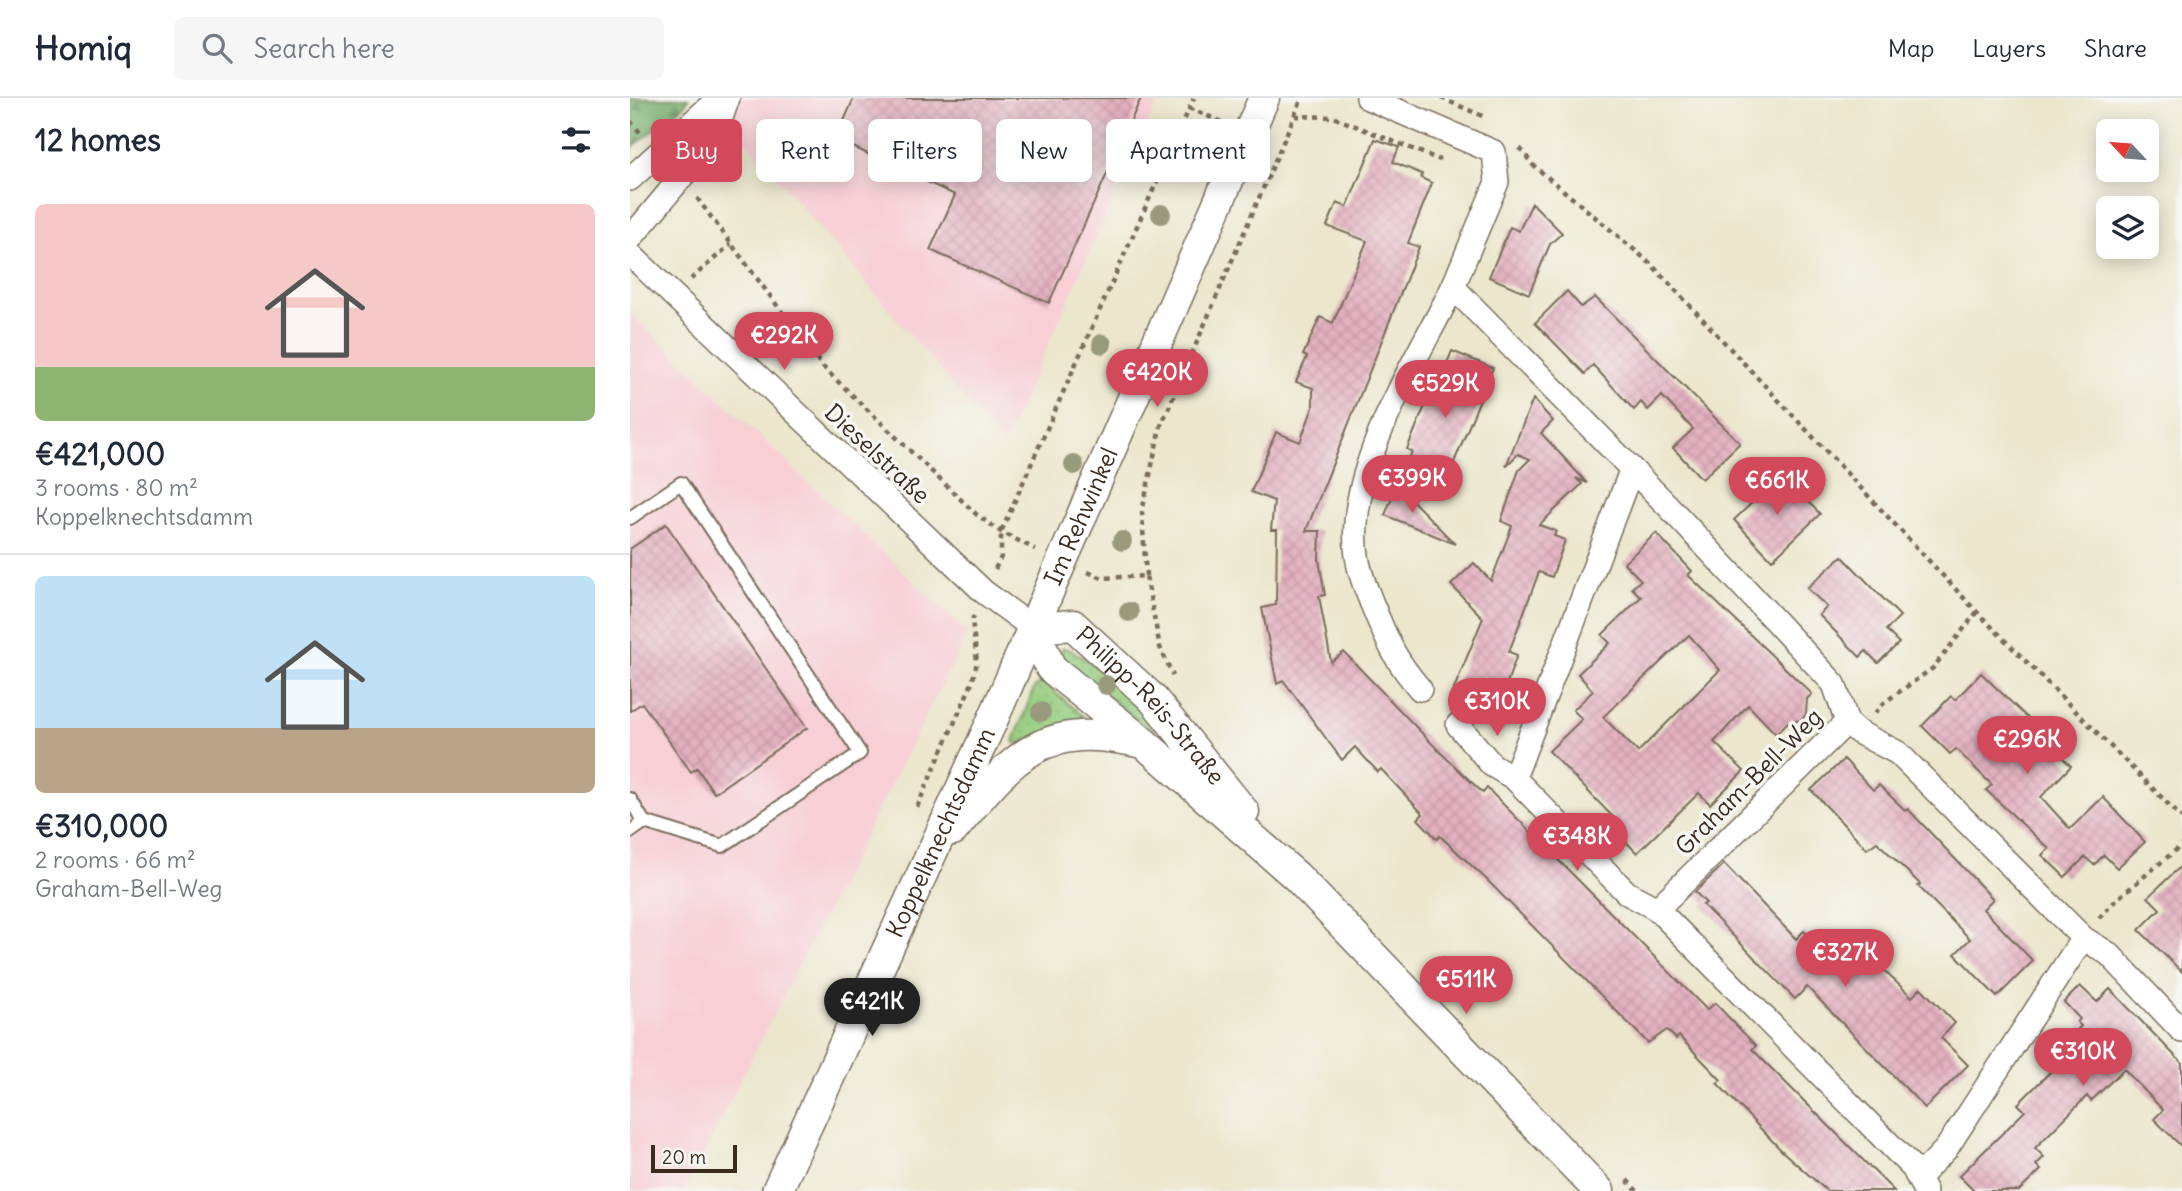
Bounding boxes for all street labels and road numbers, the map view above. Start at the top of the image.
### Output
street label: Dieselstraße [819,397,936,510]
street label: Im Rehwinkel [1037,443,1124,589]
street label: Philipp-Reis-Straße [1070,619,1232,790]
street label: Graham-Bell-Weg [1669,702,1828,861]
street label: Koppelknechtsdamm [879,723,1001,942]

